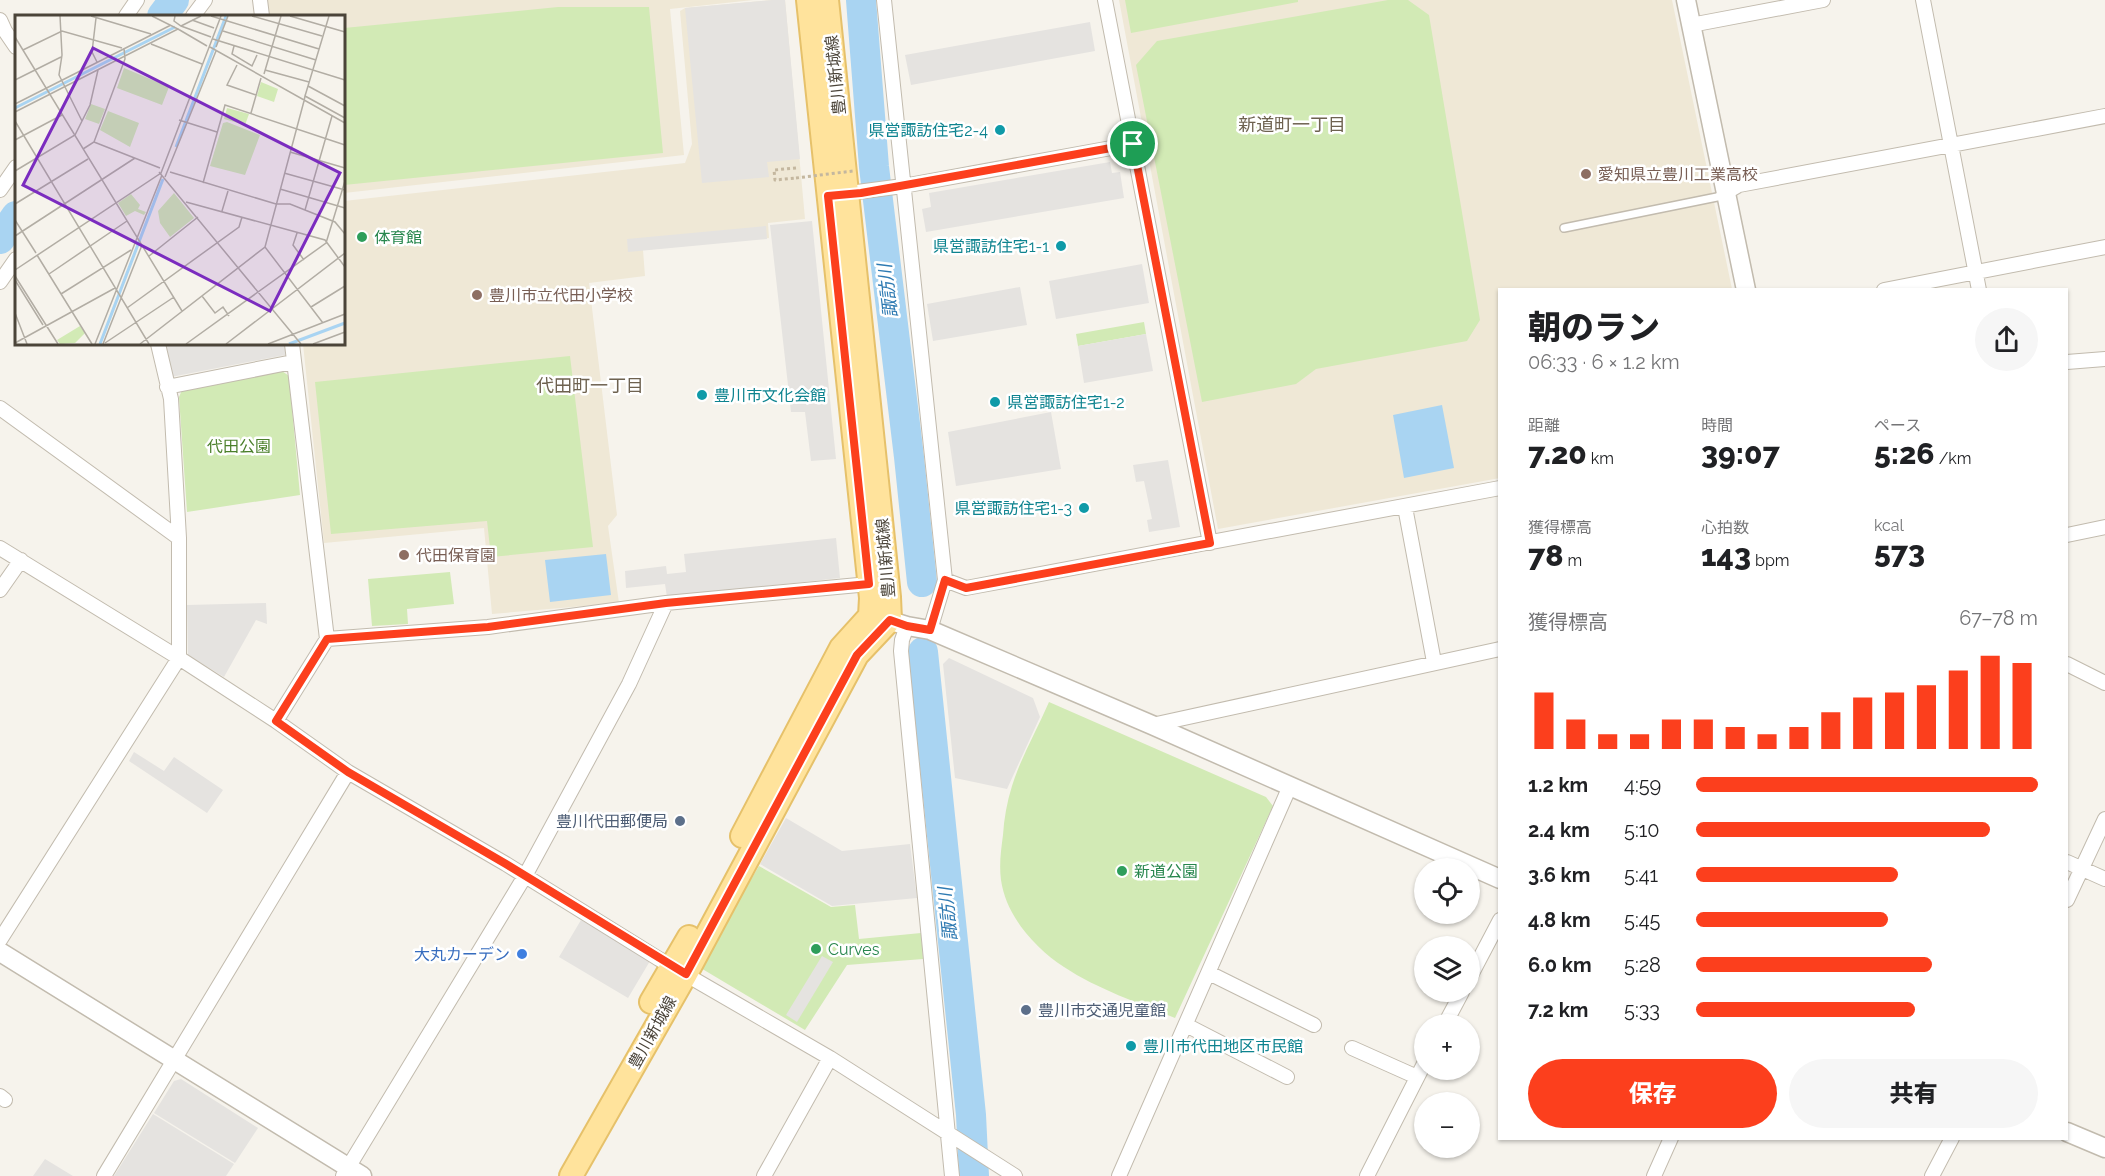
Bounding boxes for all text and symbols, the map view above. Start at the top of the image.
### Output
inset map [15,15,345,345]
street label: 豊川新城線 [822,34,849,116]
district label: 新道町一丁目 [1238,114,1346,135]
pin [1107,118,1158,169]
place label: 県営諏訪住宅2-4 [868,121,988,140]
marker: 県営諏訪住宅2-4 [993,123,1007,137]
icon: arrive [1116,127,1149,160]
place label: 愛知県立豊川工業高校 [1598,165,1758,184]
marker: 愛知県立豊川工業高校 [1579,167,1593,181]
place label: 体育館 [374,228,422,247]
marker: 体育館 [355,230,369,244]
place label: 県営諏訪住宅1-1 [933,237,1049,256]
marker: 県営諏訪住宅1-1 [1054,239,1068,253]
water label: 諏訪川 [874,261,901,319]
place label: 豊川市立代田小学校 [489,286,633,305]
marker: 豊川市立代田小学校 [470,288,484,302]
text: 朝のラン [1528,308,1660,347]
button: share [1975,308,2038,371]
text: 06:33 · 6 × 1.2 km [1528,350,1680,374]
district label: 代田町一丁目 [536,375,644,396]
place label: 豊川市文化会館 [714,386,826,405]
marker: 豊川市文化会館 [695,388,709,402]
place label: 県営諏訪住宅1-2 [1007,393,1125,412]
marker: 県営諏訪住宅1-2 [988,395,1002,409]
text: 距離 [1528,416,1560,435]
text: 時間 [1701,416,1733,435]
text: ペース [1874,416,1921,435]
text: 7.20 [1528,436,1587,471]
text: 39:07 [1701,436,1780,471]
text: 5:26 [1874,436,1935,471]
park label: 代田公園 [207,437,271,456]
text: km [1587,449,1614,468]
text: /km [1935,449,1972,468]
place label: 県営諏訪住宅1-3 [955,499,1072,518]
marker: 県営諏訪住宅1-3 [1077,501,1091,515]
text: kcal [1874,516,1904,535]
street label: 豊川新城線 [873,517,898,599]
text: 獲得標高 [1528,518,1592,537]
text: 心拍数 [1701,518,1749,537]
text: 573 [1874,535,1925,570]
text: 78 [1528,538,1564,573]
text: 143 [1701,538,1751,573]
place label: 代田保育園 [416,546,496,565]
marker: 代田保育園 [397,548,411,562]
text: m [1564,551,1582,570]
text: bpm [1751,551,1789,570]
text: 67–78 m [1959,606,2038,630]
text: 獲得標高 [1528,610,1608,634]
text: 1.2 km [1528,773,1588,797]
text: 4:59 [1624,773,1661,797]
place label: 豊川代田郵便局 [556,812,668,831]
marker: 豊川代田郵便局 [673,814,687,828]
text: 2.4 km [1528,818,1590,842]
text: 5:10 [1624,818,1659,842]
map controls [1414,858,1480,1158]
button: locate [1414,858,1480,924]
place label: 新道公園 [1134,862,1198,881]
text: 3.6 km [1528,863,1590,887]
text: 5:41 [1624,863,1658,887]
marker: 新道公園 [1115,864,1129,878]
water label: 諏訪川 [934,884,961,942]
text: 4.8 km [1528,908,1591,932]
text: 5:45 [1624,908,1660,932]
button: layers [1414,936,1480,1002]
place label: Curves [828,940,880,959]
marker: Curves [809,942,823,956]
place label: 大丸カーデン [414,945,510,964]
marker: 大丸カーデン [515,947,529,961]
text: 6.0 km [1528,953,1592,977]
text: 5:28 [1624,953,1661,977]
street label: 豊川新城線 [625,993,680,1072]
text: 7.2 km [1528,998,1588,1022]
text: 5:33 [1624,998,1660,1022]
place label: 豊川市交通児童館 [1038,1001,1166,1020]
marker: 豊川市交通児童館 [1019,1003,1033,1017]
button: + [1414,1014,1480,1080]
place label: 豊川市代田地区市民館 [1143,1037,1303,1056]
marker: 豊川市代田地区市民館 [1124,1039,1138,1053]
button: 保存 [1528,1059,1777,1128]
button: 共有 [1789,1059,2038,1128]
button: − [1414,1092,1480,1158]

